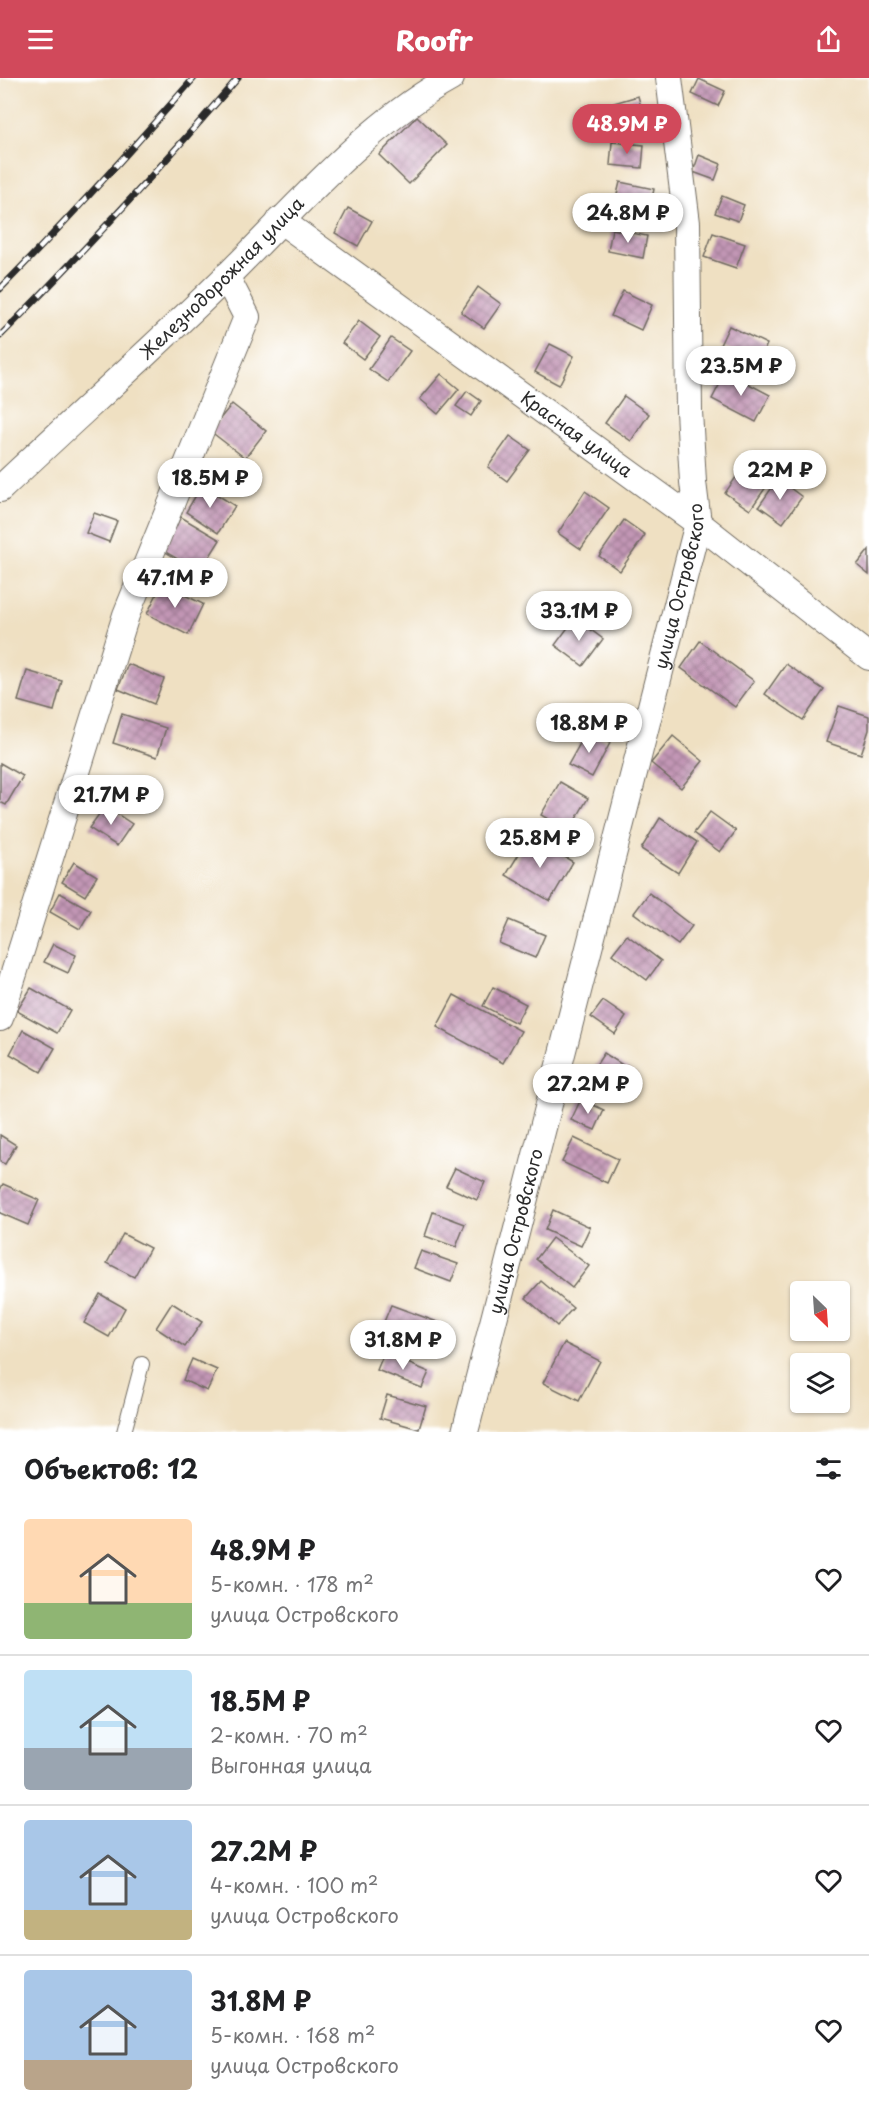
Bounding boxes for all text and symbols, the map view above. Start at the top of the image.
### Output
text: Roofr [396,19,473,60]
icon: menu [24,23,57,56]
icon: share [812,23,845,56]
pin: 48.9M ₽ [572,104,682,155]
text: 48.9M ₽ [586,108,668,138]
street label: Железнодорожная улица [133,189,310,365]
pin: 24.8M ₽ [573,193,683,244]
text: 24.8M ₽ [586,197,670,227]
pin: 23.5M ₽ [686,346,796,397]
text: 23.5M ₽ [700,350,782,380]
street label: Красная улица [516,384,639,484]
pin: 22M ₽ [738,450,822,501]
text: 22M ₽ [747,454,813,484]
pin: 18.5M ₽ [155,458,265,509]
text: 18.5M ₽ [171,462,249,492]
street label: улица Островского [646,502,710,672]
pin: 47.1M ₽ [120,558,230,609]
text: 47.1M ₽ [137,562,213,592]
pin: 33.1M ₽ [524,591,634,642]
text: 33.1M ₽ [540,595,618,625]
pin: 18.8M ₽ [534,703,644,754]
text: 18.8M ₽ [550,707,628,737]
pin: 21.7M ₽ [56,775,166,826]
text: 21.7M ₽ [73,779,149,809]
pin: 25.8M ₽ [485,818,595,869]
text: 25.8M ₽ [499,822,581,852]
pin: 27.2M ₽ [533,1064,643,1115]
text: 27.2M ₽ [547,1068,629,1098]
street label: улица Островского [481,1145,549,1317]
north arrow [790,1281,850,1341]
map controls [790,1281,850,1413]
pin: 31.8M ₽ [348,1320,458,1371]
text: 31.8M ₽ [364,1324,442,1354]
button: layers [790,1353,850,1413]
text: Объектов: 12 [24,1449,198,1488]
icon: filters [812,1452,845,1485]
text: 48.9M ₽ [210,1530,316,1569]
icon: home [72,1543,144,1615]
icon: heart [812,1563,845,1596]
text: 5-комн. · 178 m² [210,1569,374,1599]
text: улица Островского [210,1599,399,1629]
text: 18.5M ₽ [210,1681,310,1720]
icon: home [72,1694,144,1766]
icon: heart [812,1714,845,1747]
text: 2-комн. · 70 m² [210,1720,368,1750]
text: Выгонная улица [210,1750,372,1780]
text: 27.2M ₽ [210,1831,317,1870]
icon: home [72,1844,144,1916]
icon: heart [812,1864,845,1897]
text: 4-комн. · 100 m² [210,1870,378,1900]
text: улица Островского [210,1900,399,1930]
text: 31.8M ₽ [210,1981,311,2020]
icon: home [72,1994,144,2066]
icon: heart [812,2014,845,2047]
text: 5-комн. · 168 m² [210,2020,375,2050]
text: улица Островского [210,2050,399,2080]

